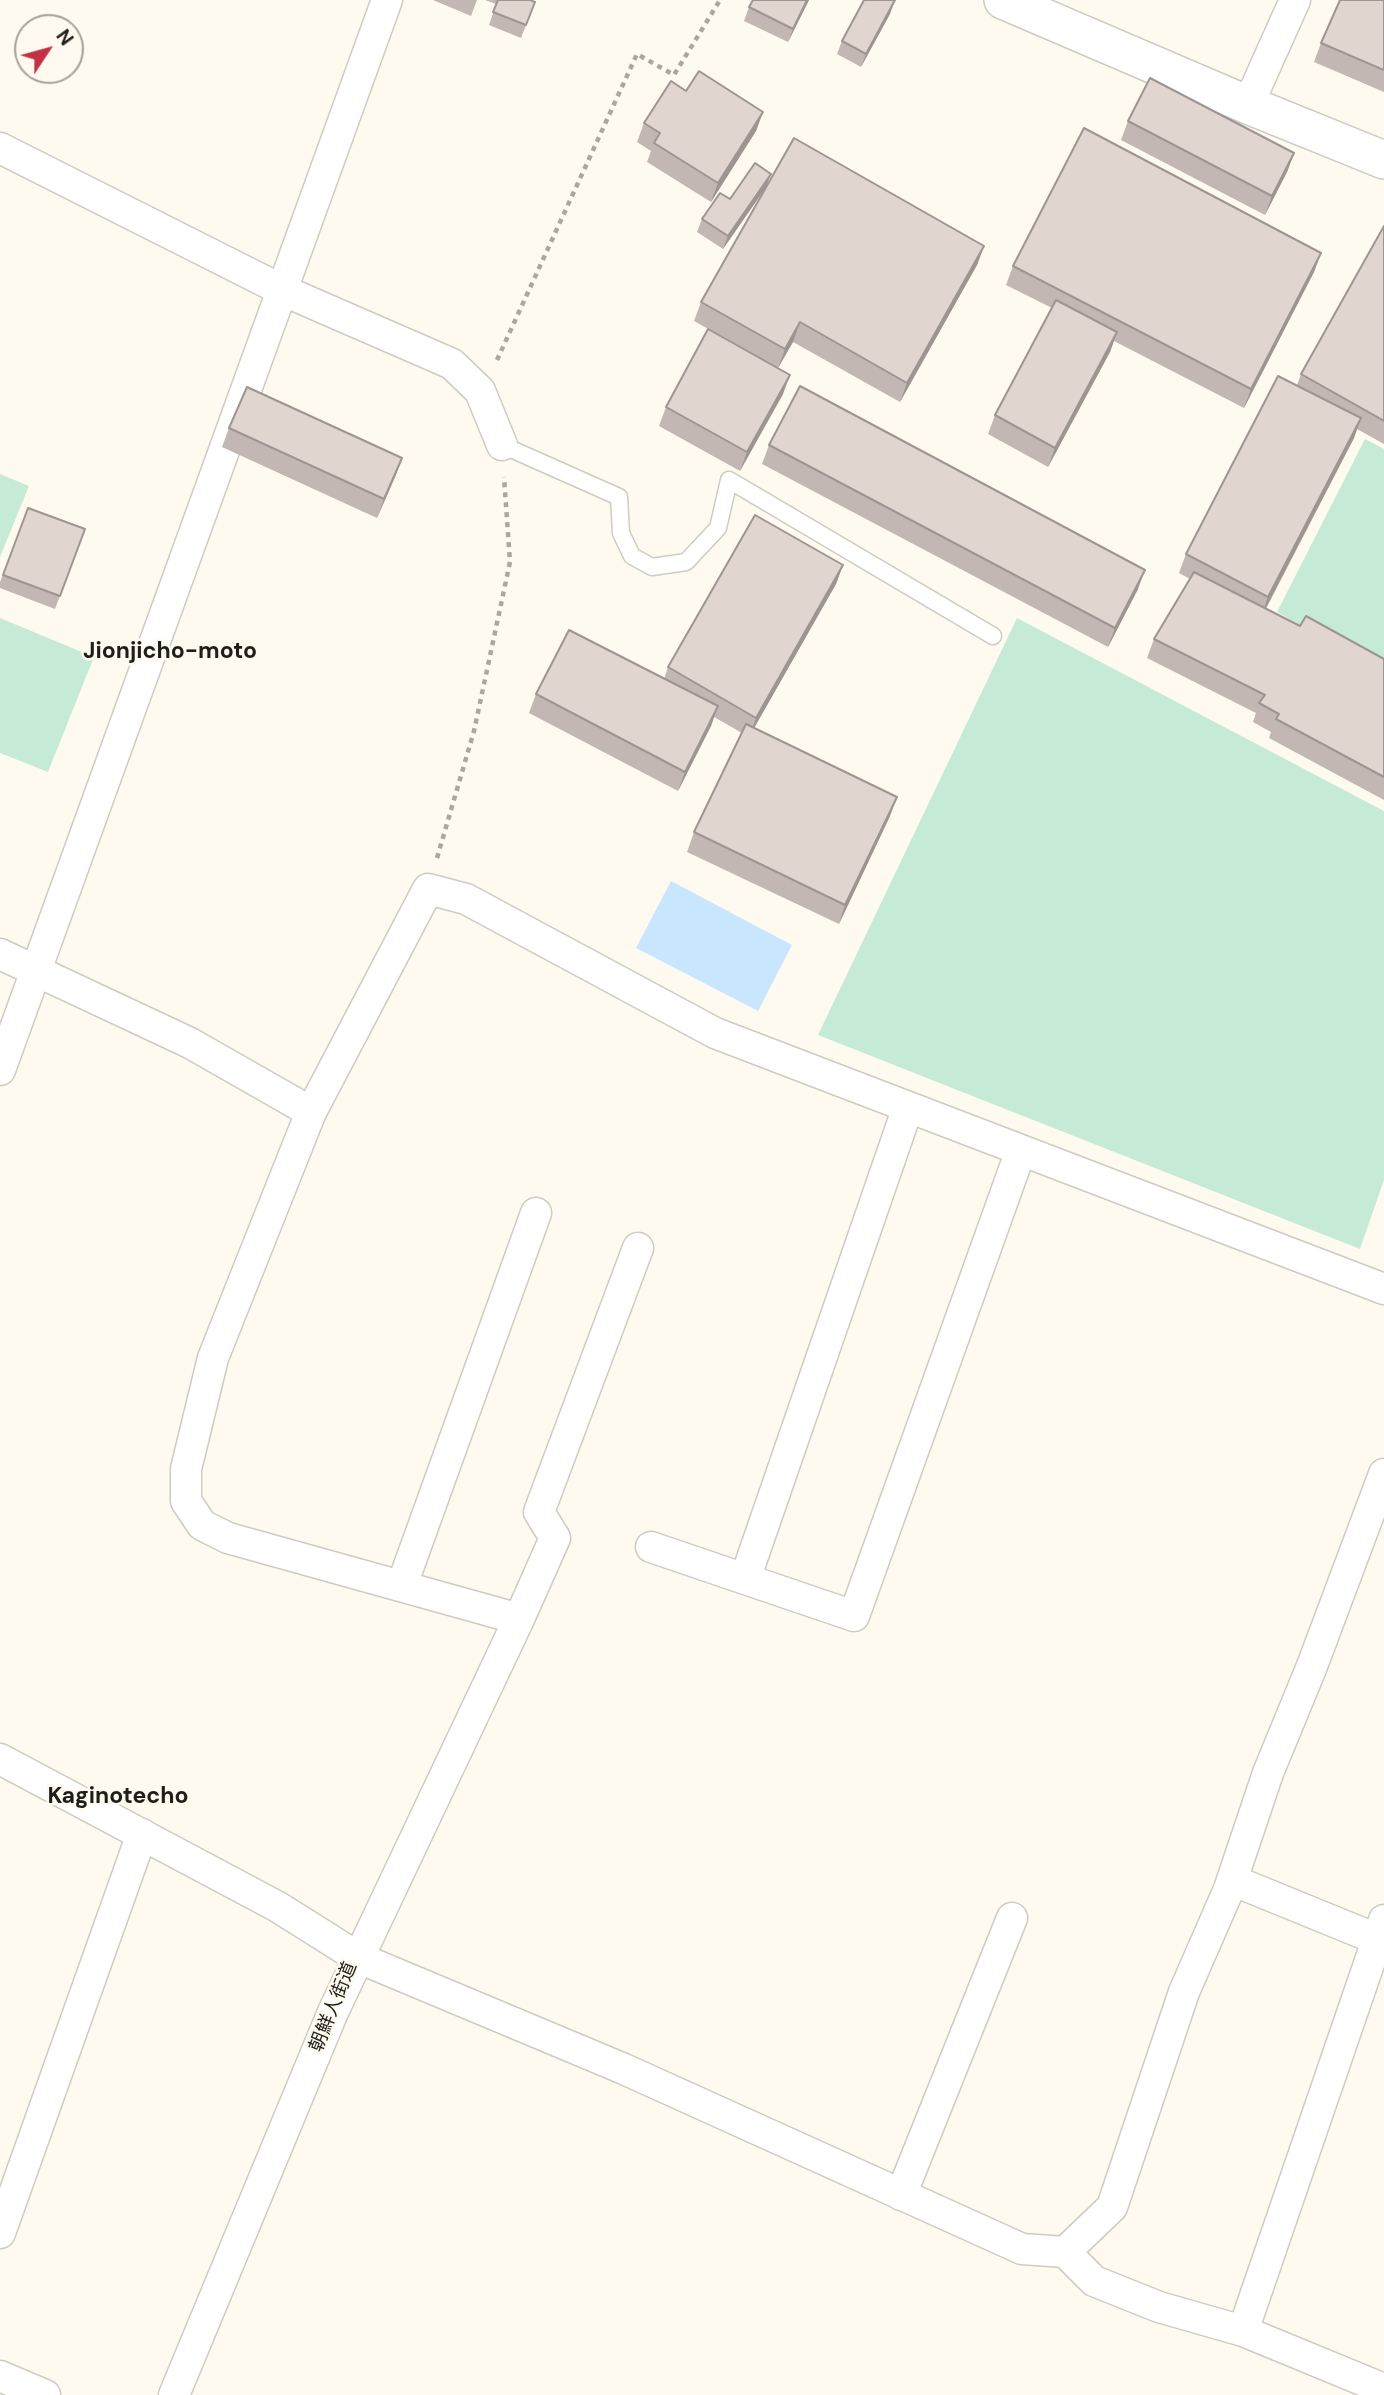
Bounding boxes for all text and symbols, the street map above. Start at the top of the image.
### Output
north arrow [14,14,84,84]
text: N [51,25,79,50]
district label: Jionjicho-moto [83,638,257,666]
district label: Kaginotecho [47,1783,189,1811]
street label: 朝鮮人街道 [306,1959,362,2055]

